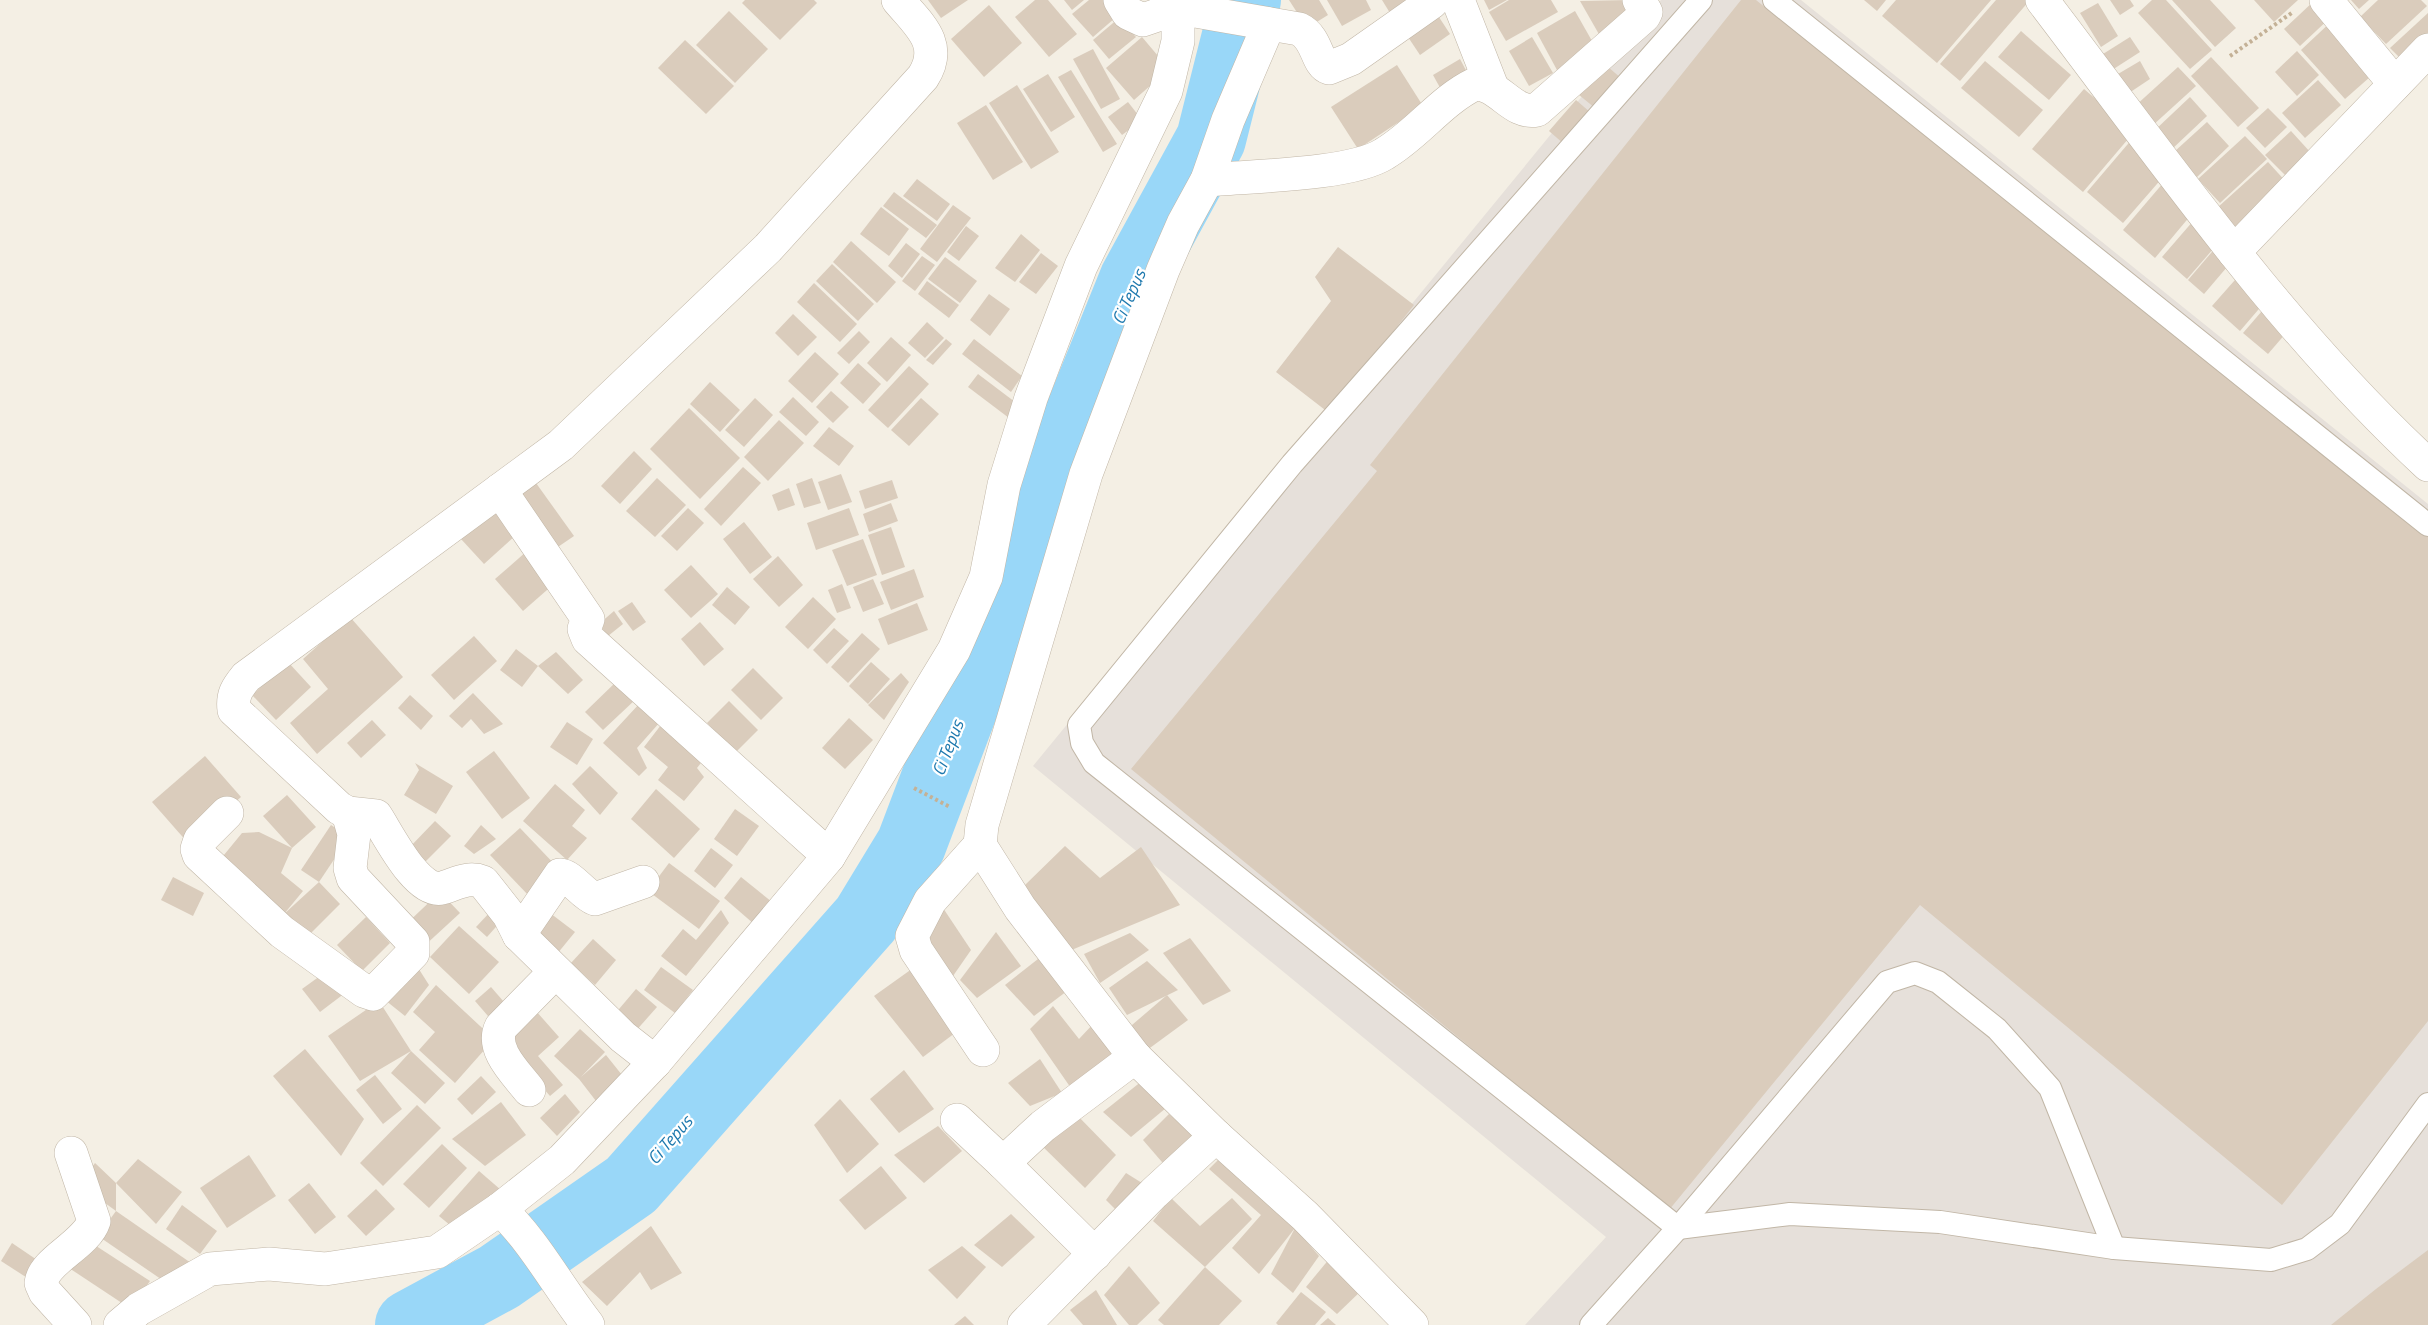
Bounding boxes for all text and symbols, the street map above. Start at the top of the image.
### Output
water label: Ci Tepus [1104,264,1153,329]
water label: Ci Tepus [925,715,971,780]
water label: Ci Tepus [640,1108,700,1170]

